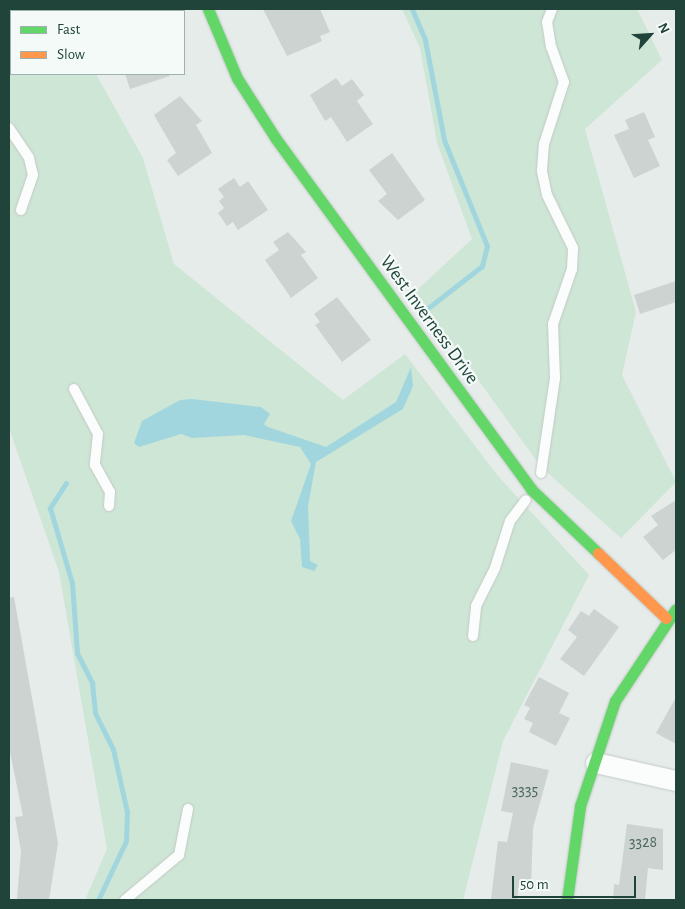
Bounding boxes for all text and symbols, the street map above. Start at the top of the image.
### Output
legend [10,10,185,75]
north arrow [625,10,675,60]
text: N [655,21,672,36]
text: Fast [57,22,80,37]
text: Slow [57,47,85,62]
street label: West Inverness Drive [375,251,483,389]
house number: 3335 [512,780,538,800]
house number: 3328 [629,832,657,852]
scale bar [515,866,639,898]
text: 50 m [520,877,549,892]

